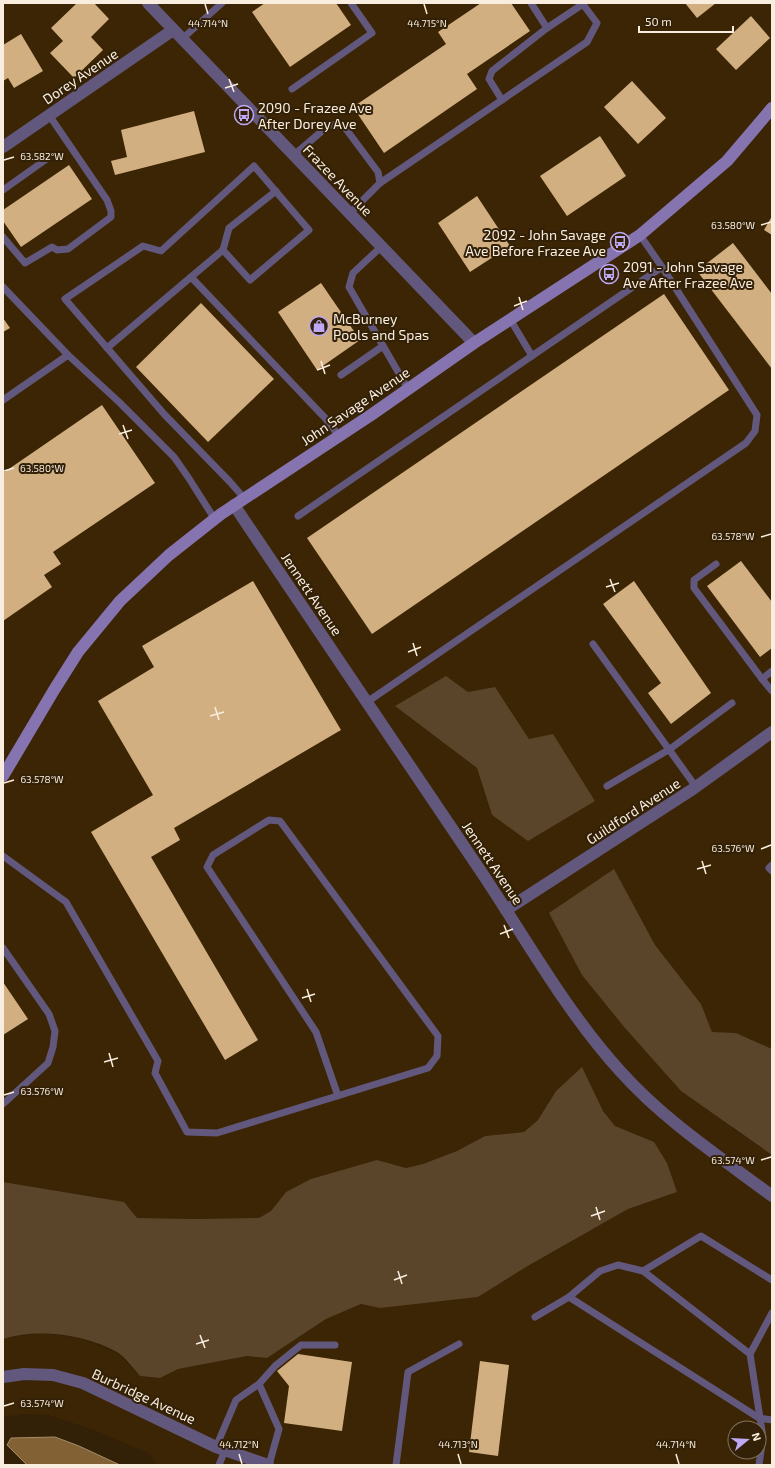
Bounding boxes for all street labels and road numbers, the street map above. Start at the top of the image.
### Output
street label: Dorey Avenue [39,45,121,107]
street label: Frazee Avenue [300,141,376,219]
street label: John Savage Avenue [297,363,413,449]
street label: Jennett Avenue [278,549,346,639]
street label: Guildford Avenue [583,774,683,848]
street label: Jennett Avenue [459,818,527,908]
street label: Burbridge Avenue [89,1365,199,1427]

